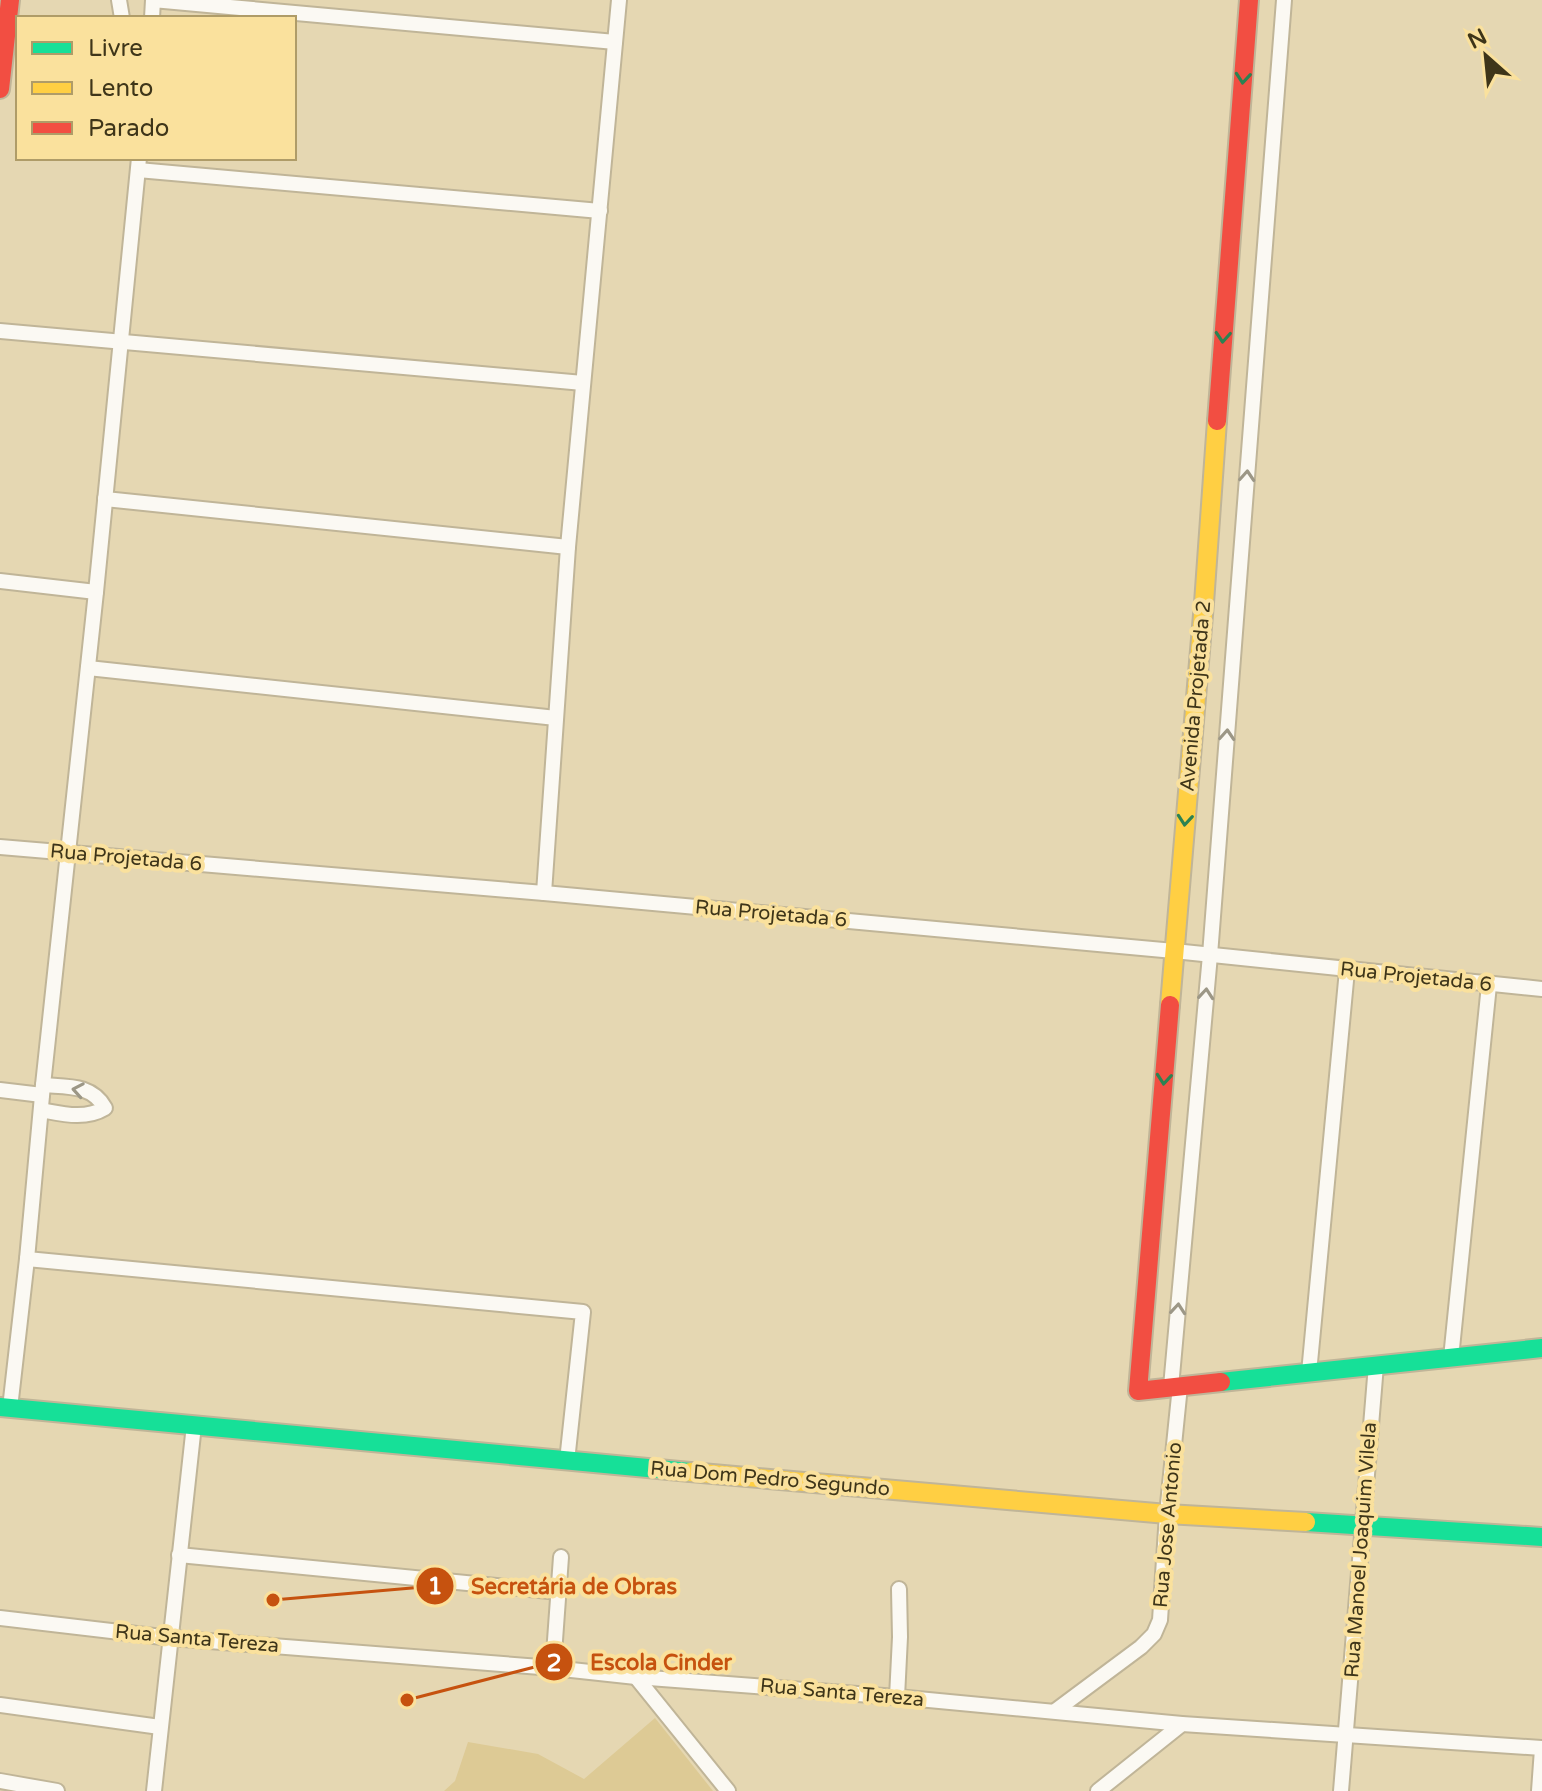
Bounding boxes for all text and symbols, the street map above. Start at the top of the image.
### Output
legend [16,16,296,160]
north arrow [1446,16,1526,96]
text: N [1464,23,1491,55]
text: Livre [88,34,143,63]
one-way arrow [1235,72,1252,85]
text: Lento [88,74,153,103]
text: Parado [88,114,169,143]
one-way arrow [1215,331,1232,344]
one-way arrow [1238,469,1255,482]
street label: Avenida Projetada 2 [1176,599,1216,793]
one-way arrow [1218,728,1235,741]
one-way arrow [1177,813,1194,826]
street label: Rua Projetada 6 [49,839,203,877]
street label: Rua Projetada 6 [694,895,848,933]
street label: Rua Projetada 6 [1339,957,1493,997]
one-way arrow [1198,987,1215,1000]
one-way arrow [1156,1073,1173,1086]
one-way arrow [71,1082,85,1099]
one-way arrow [1170,1302,1187,1315]
street label: Rua Manoel Joaquim Vilela [1340,1421,1382,1679]
street label: Rua Jose Antonio [1149,1441,1187,1609]
street label: Rua Dom Pedro Segundo [649,1457,891,1501]
callout: Secretária de Obras [415,1563,693,1609]
text: 1 [427,1572,443,1601]
text: Secretária de Obras [471,1574,677,1600]
street label: Rua Santa Tereza [114,1620,280,1658]
callout: Escola Cinder [534,1639,748,1685]
text: 2 [546,1649,562,1678]
text: Escola Cinder [590,1650,733,1676]
street label: Rua Santa Tereza [759,1674,925,1712]

